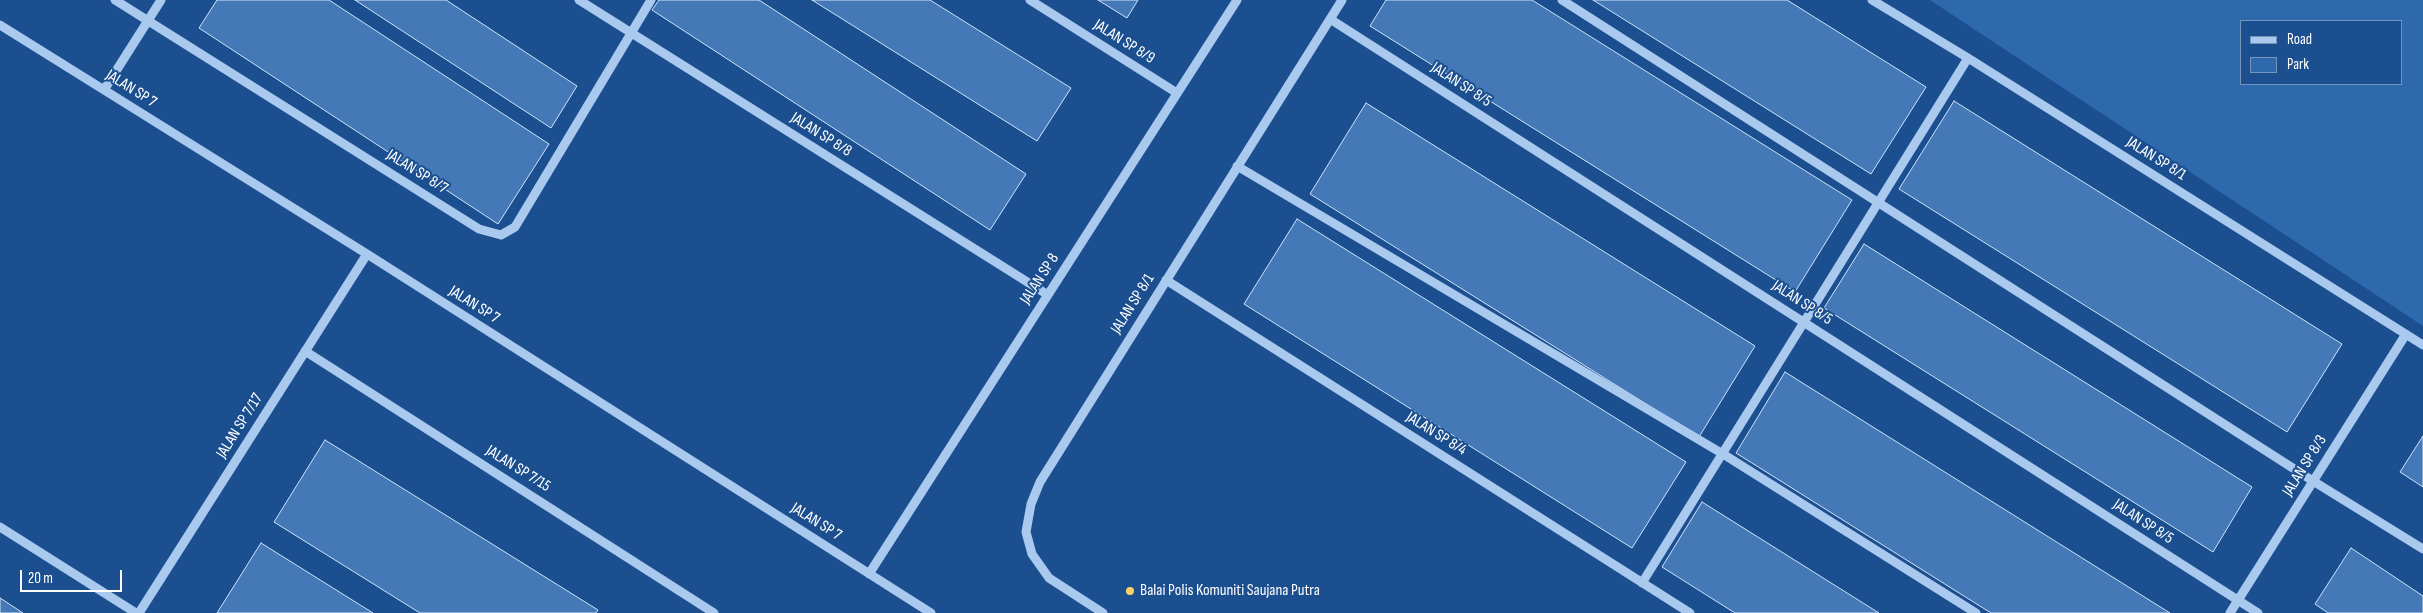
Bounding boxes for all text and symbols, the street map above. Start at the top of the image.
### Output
street label: JALAN SP 8/9 [1090,16,1158,68]
legend [2240,20,2403,85]
text: Road [2287,30,2312,49]
text: Park [2287,55,2309,74]
street label: JALAN SP 8/5 [1427,58,1495,112]
street label: JALAN SP 7 [102,66,160,112]
street label: JALAN SP 8/8 [787,109,855,161]
street label: JALAN SP 8/1 [2122,133,2190,185]
street label: JALAN SP 8/7 [383,146,451,198]
street label: JALAN SP 8 [1016,250,1064,308]
street label: JALAN SP 8/1 [1107,270,1159,338]
street label: JALAN SP 8/5 [1768,276,1836,330]
street label: JALAN SP 7 [445,282,503,328]
street label: JALAN SP 7/17 [213,390,267,462]
street label: JALAN SP 8/4 [1402,408,1470,460]
street label: JALAN SP 8/3 [2279,432,2331,500]
street label: JALAN SP 7/15 [482,442,554,496]
street label: JALAN SP 8/5 [2109,495,2177,549]
street label: JALAN SP 7 [787,499,845,545]
scale bar [22,560,125,592]
text: 20 m [28,569,53,588]
place label: Balai Polis Komuniti Saujana Putra [1140,581,1320,601]
marker: Balai Polis Komuniti Saujana Putra [1124,585,1136,597]

